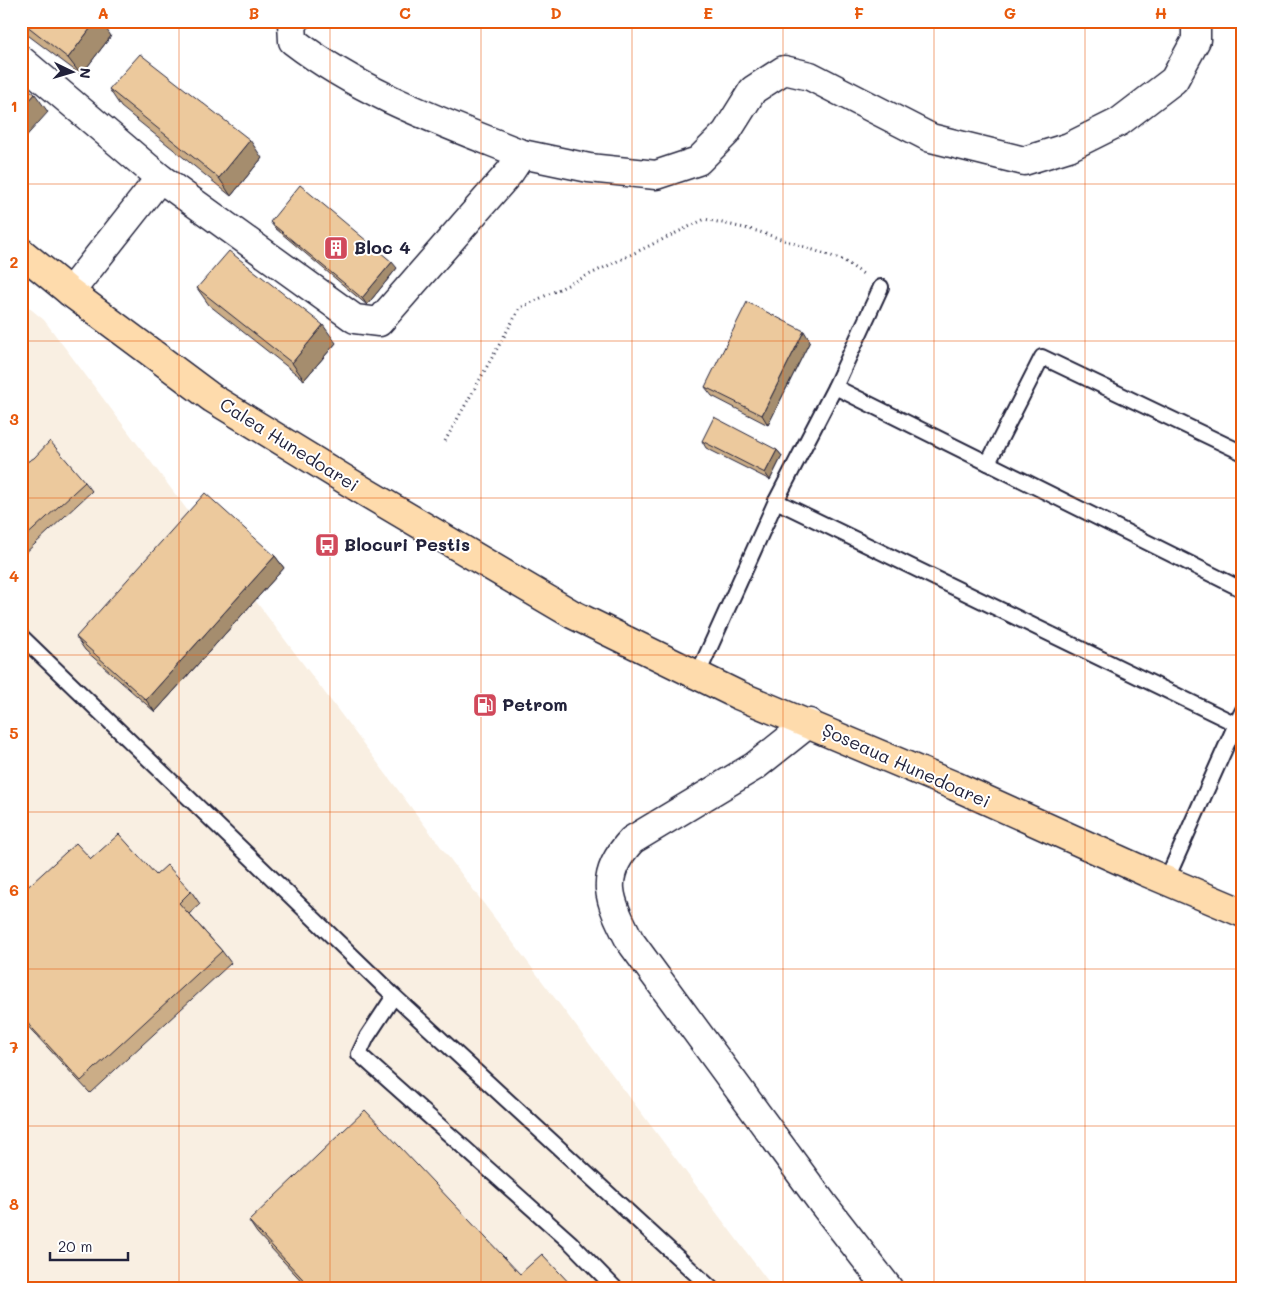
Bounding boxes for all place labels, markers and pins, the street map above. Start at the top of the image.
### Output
building icon: Bloc 4 [323,235,349,261]
place label: Bloc 4 [354,235,411,259]
bus stop icon: Blocuri Pestis [314,532,340,558]
place label: Blocuri Pestis [344,532,470,556]
fuel station icon: Petrom [472,692,498,718]
place label: Petrom [502,692,568,716]

